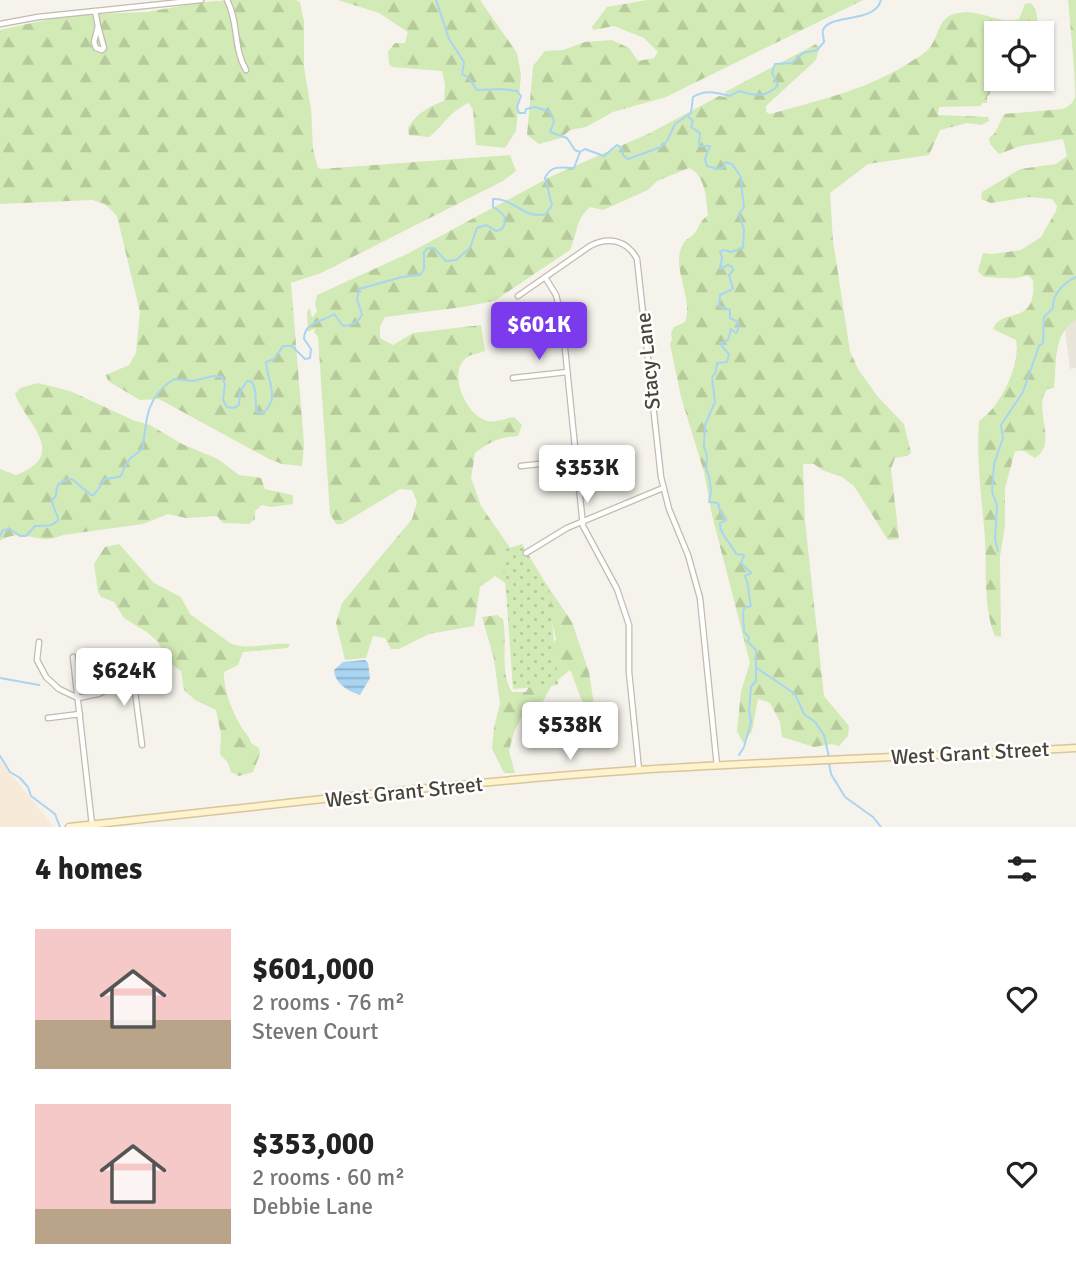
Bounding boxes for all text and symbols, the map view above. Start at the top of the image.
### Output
map controls [984,21,1054,91]
button: locate [984,21,1054,91]
pin: $601K [490,302,588,362]
text: $601K [507,310,571,339]
street label: Stacy Lane [630,311,666,411]
pin: $353K [538,446,636,505]
text: $353K [555,453,619,482]
pin: $624K [75,648,173,708]
text: $624K [92,656,156,685]
pin: $538K [521,702,619,762]
text: $538K [538,710,602,739]
street label: West Grant Street [890,736,1050,770]
street label: West Grant Street [324,771,484,813]
icon: filters [1003,850,1041,888]
text: 4 homes [35,851,142,888]
text: $601,000 [252,951,374,988]
icon: home [91,957,175,1041]
icon: heart [1003,980,1041,1018]
text: 2 rooms · 76 m² [252,988,405,1017]
text: Steven Court [252,1017,378,1046]
text: $353,000 [252,1126,374,1163]
icon: home [91,1132,175,1216]
icon: heart [1003,1155,1041,1193]
text: 2 rooms · 60 m² [252,1163,405,1192]
text: Debbie Lane [252,1192,373,1221]

